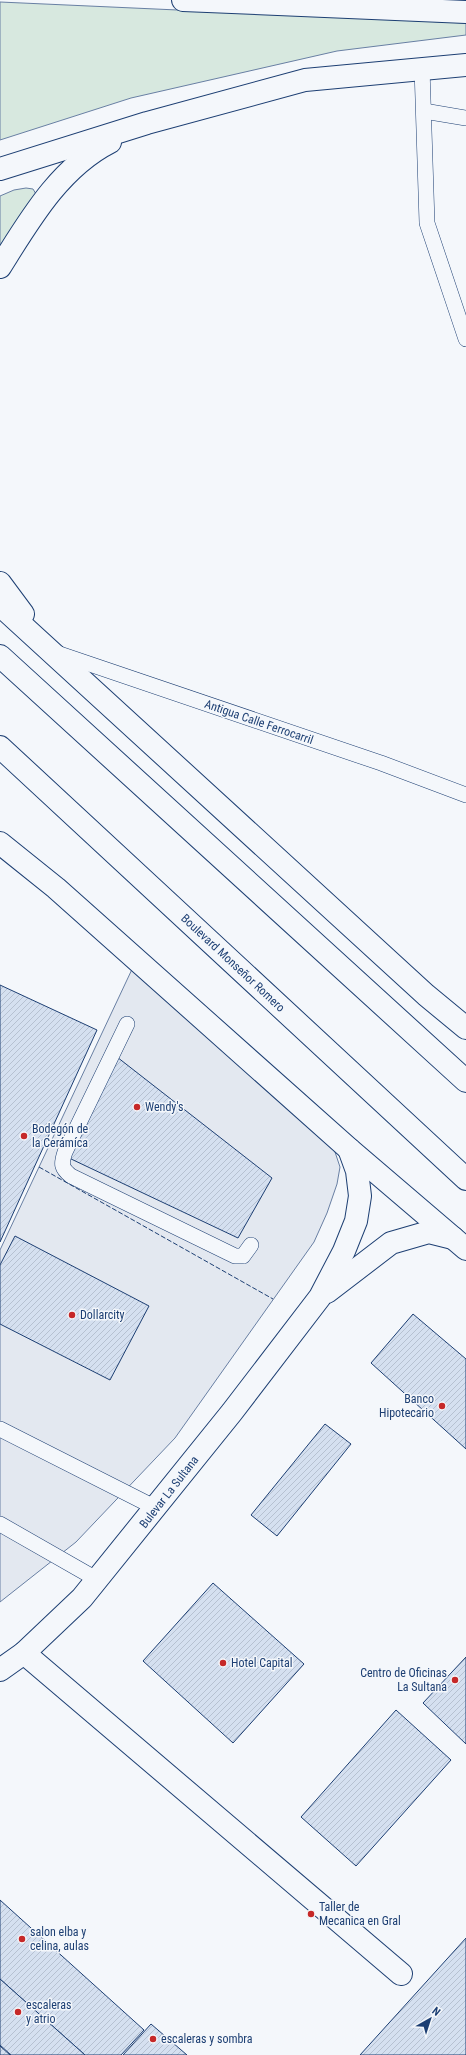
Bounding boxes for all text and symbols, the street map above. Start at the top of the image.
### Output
street label: Antigua Calle Ferrocarril [203,697,315,747]
street label: Boulevard Monseñor Romero [178,911,288,1015]
place label: Wendy's [145,1100,184,1114]
marker: Wendy's [132,1102,142,1112]
place label: Bodegón de la Cerámíca [32,1122,89,1150]
marker: Bodegón de la Cerámíca [19,1131,29,1141]
place label: Dollarcity [80,1308,125,1322]
marker: Dollarcity [67,1310,77,1320]
place label: Banco Hipotecario [379,1392,434,1420]
marker: Banco Hipotecario [437,1401,447,1411]
street label: Bulevar La Sultana [136,1453,202,1531]
place label: Hotel Capital [231,1656,292,1670]
marker: Hotel Capital [218,1658,228,1668]
place label: Centro de Oficinas La Sultana [360,1666,447,1694]
marker: Centro de Oficinas La Sultana [450,1675,460,1685]
place label: Taller de Mecanica en Gral [319,1900,401,1928]
marker: Taller de Mecanica en Gral [306,1909,316,1919]
place label: salon elba y celina, aulas [30,1925,89,1953]
marker: salon elba y celina, aulas [17,1934,27,1944]
place label: escaleras y atrio [26,1998,71,2026]
north arrow [410,1999,450,2039]
text: N [429,2004,443,2019]
marker: escaleras y atrio [13,2007,23,2017]
place label: escaleras y sombra [161,2032,253,2046]
marker: escaleras y sombra [148,2034,158,2044]

